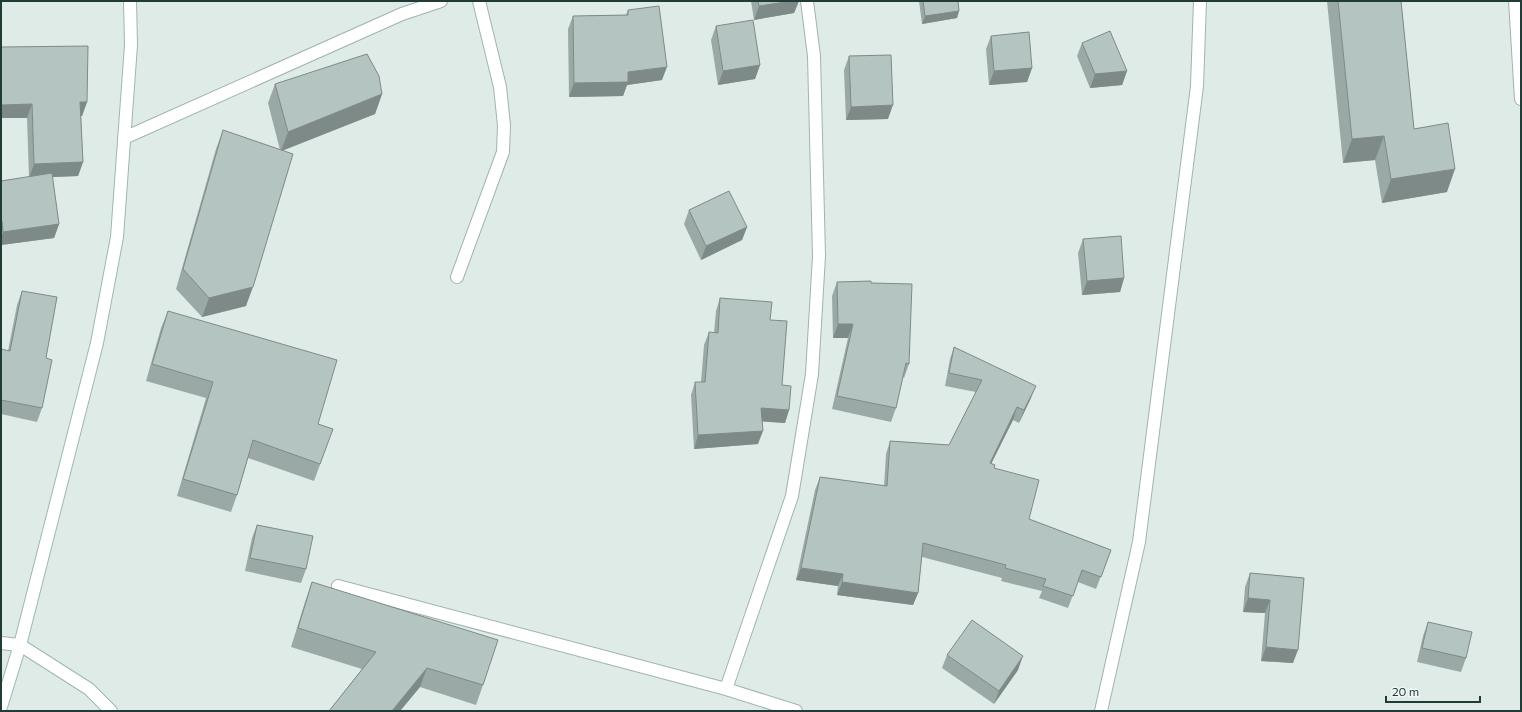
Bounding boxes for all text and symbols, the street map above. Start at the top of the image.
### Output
scale bar [1386,678,1480,704]
text: 20 m [1392,684,1419,698]

